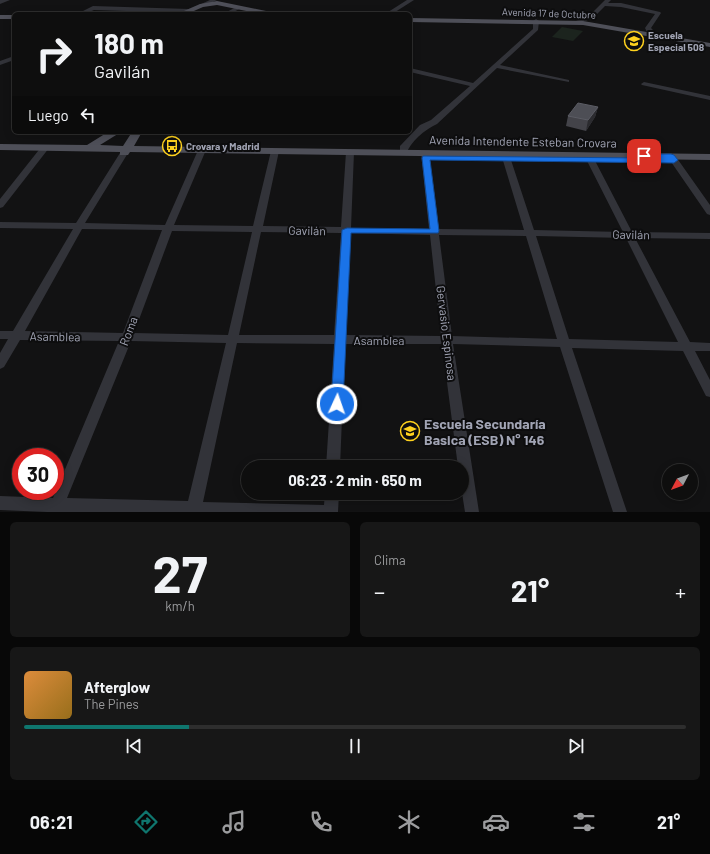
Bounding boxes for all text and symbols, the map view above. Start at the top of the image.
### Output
street label: Avenida 17 de Octubre [502,5,596,21]
text: 180 m [94,26,164,60]
icon: right [28,28,80,80]
place label: Escuela Especial 508 [648,29,705,53]
school or university icon: Escuela Especial 508 [623,30,645,52]
text: Gavilán [94,60,150,82]
icon: left [77,104,99,126]
text: Luego [28,106,69,124]
street label: Avenida Intendente Esteban Crovara [429,132,617,150]
bus stop icon: Crovara y Madrid [161,135,183,157]
pin [627,139,661,173]
place label: Crovara y Madrid [186,140,260,152]
icon: arrive [633,145,655,167]
street label: Gavilán [288,223,326,237]
street label: Gavilán [612,227,650,241]
street label: Gervasio Espinosa [434,285,460,381]
street label: Roma [116,315,140,347]
street label: Asamblea [29,329,81,343]
street label: Asamblea [354,333,404,347]
position arrow [316,383,358,425]
place label: Escuela Secundaría Basica (ESB) N° 146 [424,415,546,448]
school or university icon: Escuela Secundaría Basica (ESB) N° 146 [399,420,421,442]
speed limit sign: 30 [12,448,64,500]
north arrow [662,464,698,500]
map controls [662,464,698,500]
text: 06:23 · 2 min · 650 m [288,471,422,489]
text: 27 [153,541,207,603]
text: Clima [374,552,406,568]
text: 21° [511,572,549,608]
text: − [374,578,385,604]
text: + [675,578,686,604]
text: km/h [165,598,195,614]
text: Afterglow [84,678,150,696]
text: The Pines [84,696,139,712]
icon: previous [123,735,145,757]
icon: pause [344,735,366,757]
icon: next [565,735,587,757]
icon: directions [132,808,160,836]
icon: music [220,808,248,836]
icon: phone [307,808,335,836]
icon: climate [395,808,423,836]
icon: car [482,808,510,836]
icon: filters [570,808,598,836]
text: 06:21 [30,811,73,833]
text: 21° [657,811,680,833]

